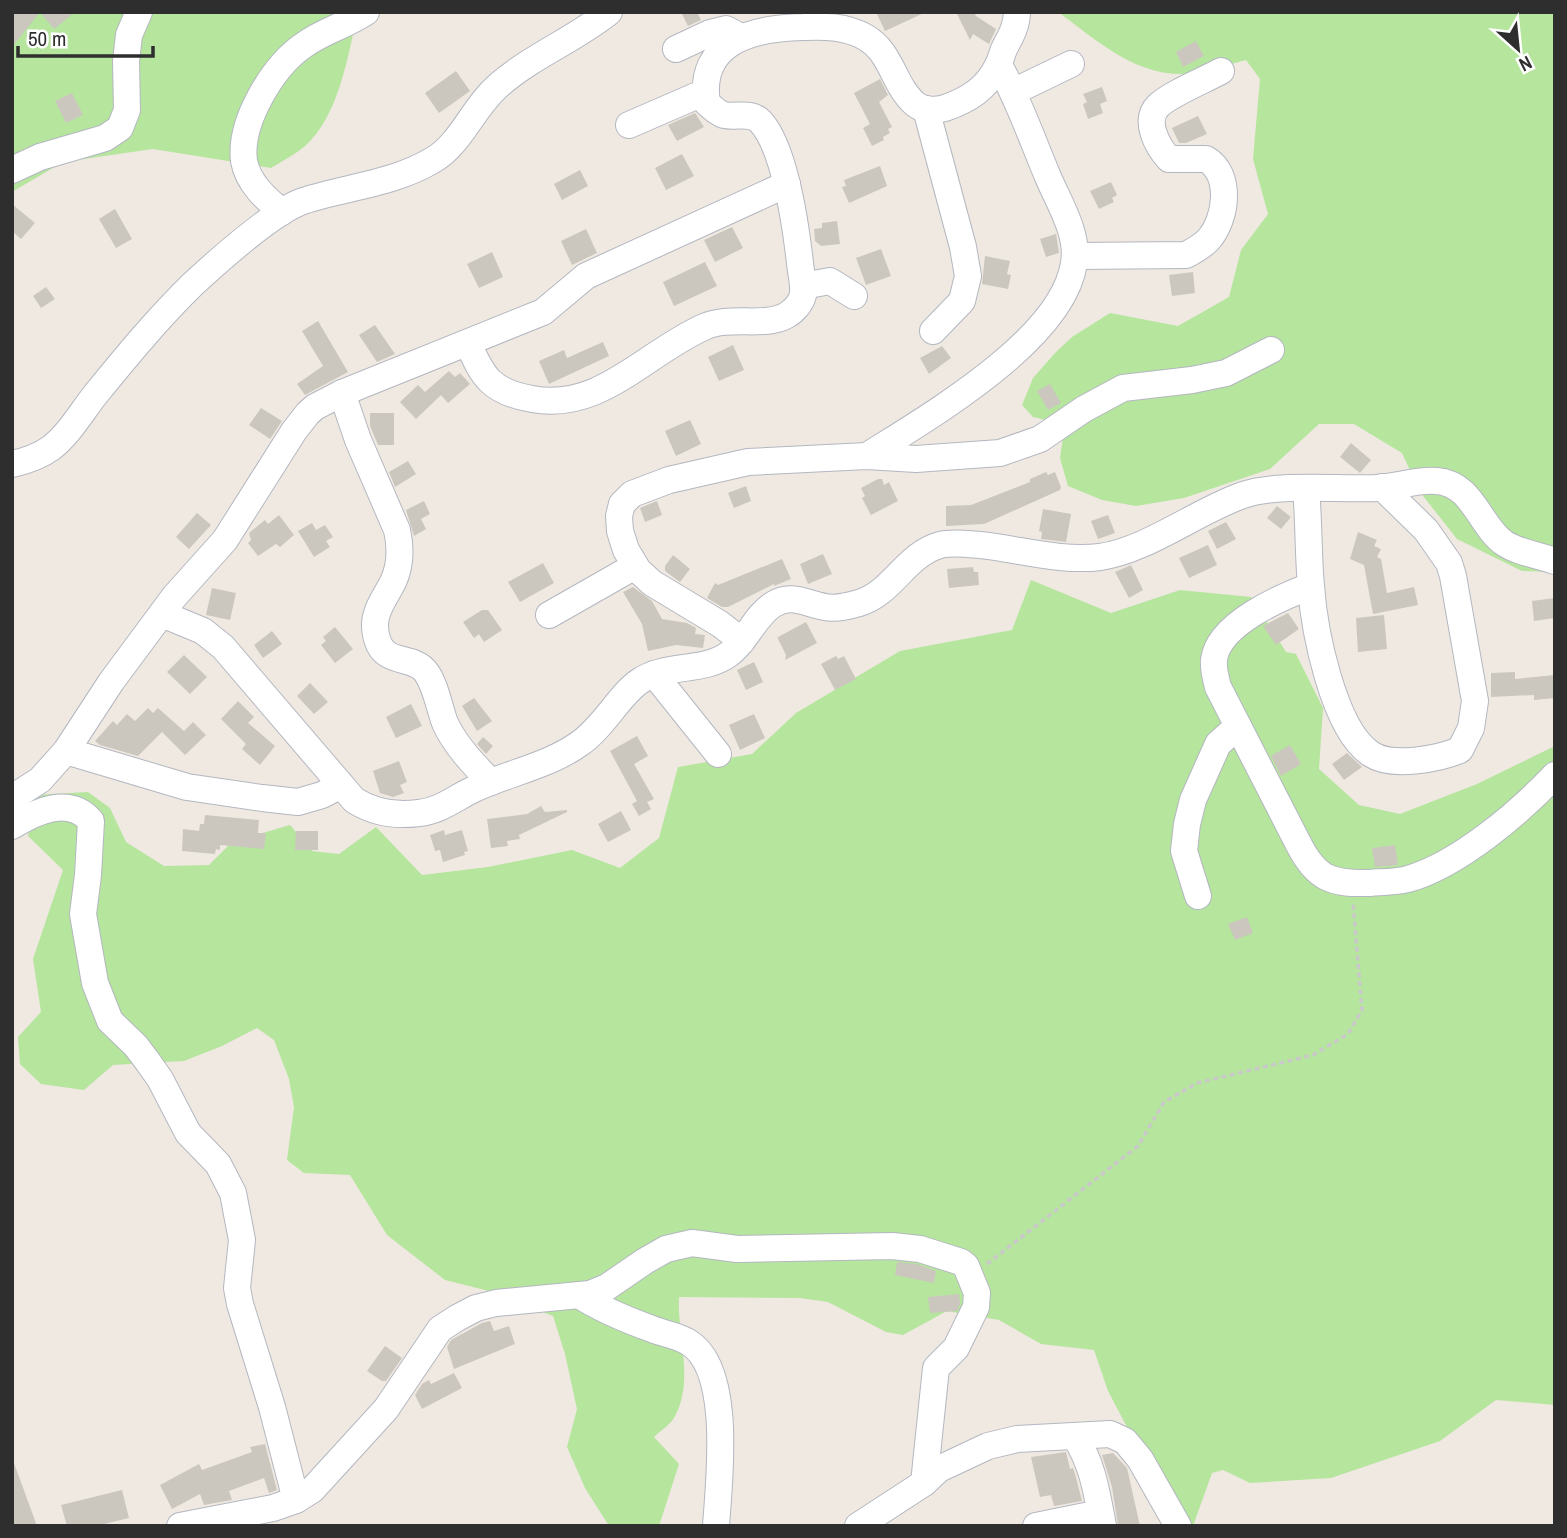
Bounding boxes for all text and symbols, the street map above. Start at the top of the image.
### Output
scale bar [18,14,152,58]
north arrow [1483,14,1553,84]
text: 50 m [28,24,66,53]
text: N [1515,50,1537,78]

